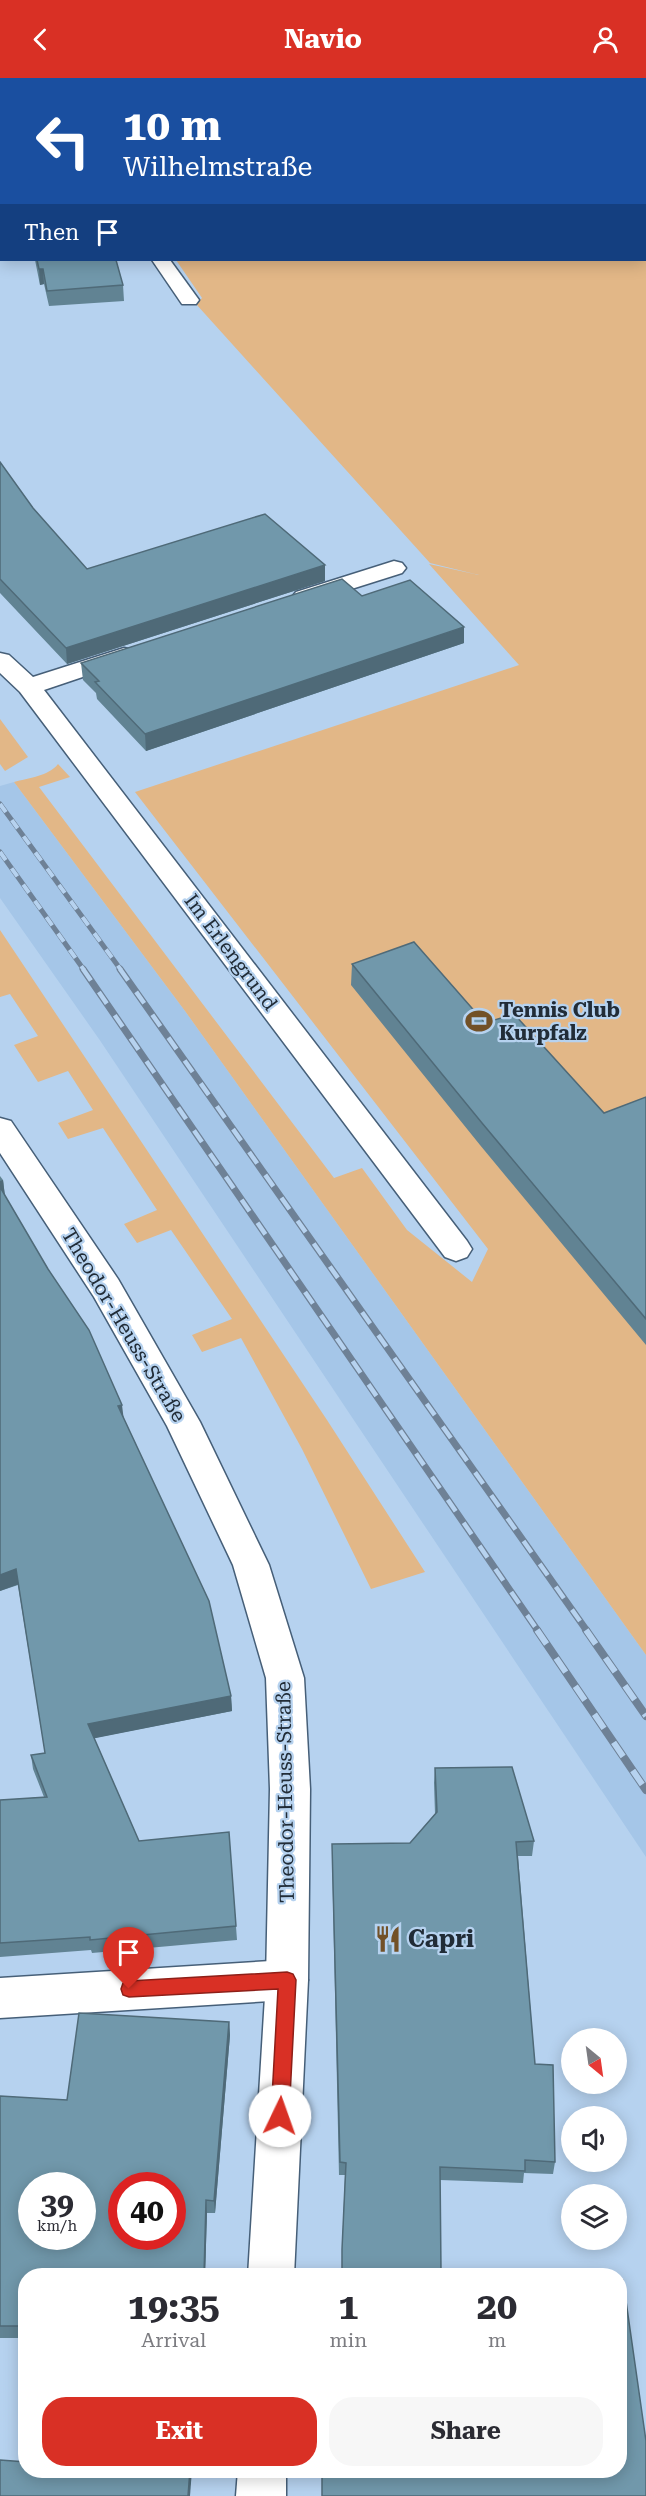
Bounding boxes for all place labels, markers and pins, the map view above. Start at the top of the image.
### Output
place label: Tennis Club Kurpfalz [499,998,620,1045]
sports icon: Tennis Club Kurpfalz [464,1006,494,1036]
restaurant icon: Capri [373,1924,403,1954]
place label: Capri [408,1925,474,1953]
pin [103,1927,154,1989]

